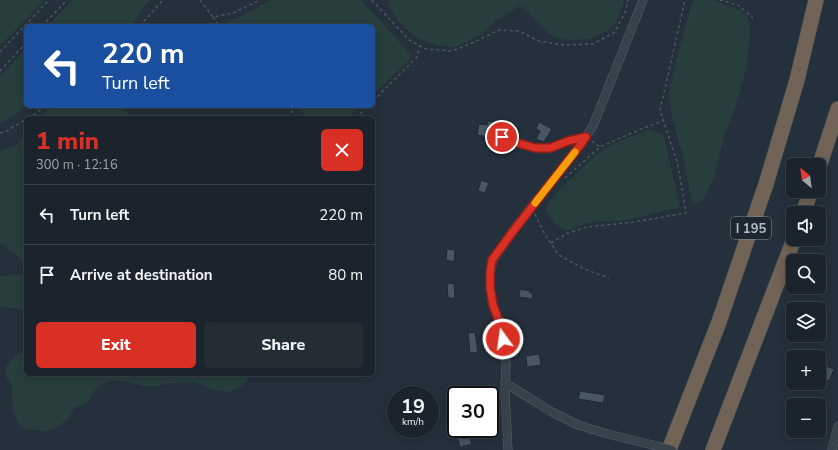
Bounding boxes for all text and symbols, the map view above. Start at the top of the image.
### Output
text: 220 m [102,35,185,73]
icon: left [36,40,88,92]
text: Turn left [102,71,170,95]
pin [485,120,519,154]
text: 1 min [36,125,99,157]
icon: arrive [491,126,513,148]
button: close [321,129,363,171]
text: 300 m · 12:16 [36,156,118,174]
north arrow [786,158,826,198]
map controls [786,158,826,438]
icon: left [36,204,58,226]
text: Turn left [70,205,129,225]
text: 220 m [319,205,363,225]
button: sound [786,206,826,246]
road number: I 195 [731,217,771,239]
button: search [786,254,826,294]
icon: arrive [36,264,58,286]
text: Arrive at destination [70,265,213,285]
text: 80 m [328,265,363,285]
button: layers [786,302,826,342]
position arrow [482,318,524,360]
button: Exit [36,322,196,368]
button: Share [204,322,363,368]
button: + [786,350,826,390]
speed limit sign: 30 [447,386,499,438]
text: 19 [401,393,425,420]
button: − [786,398,826,438]
text: km/h [402,415,424,429]

